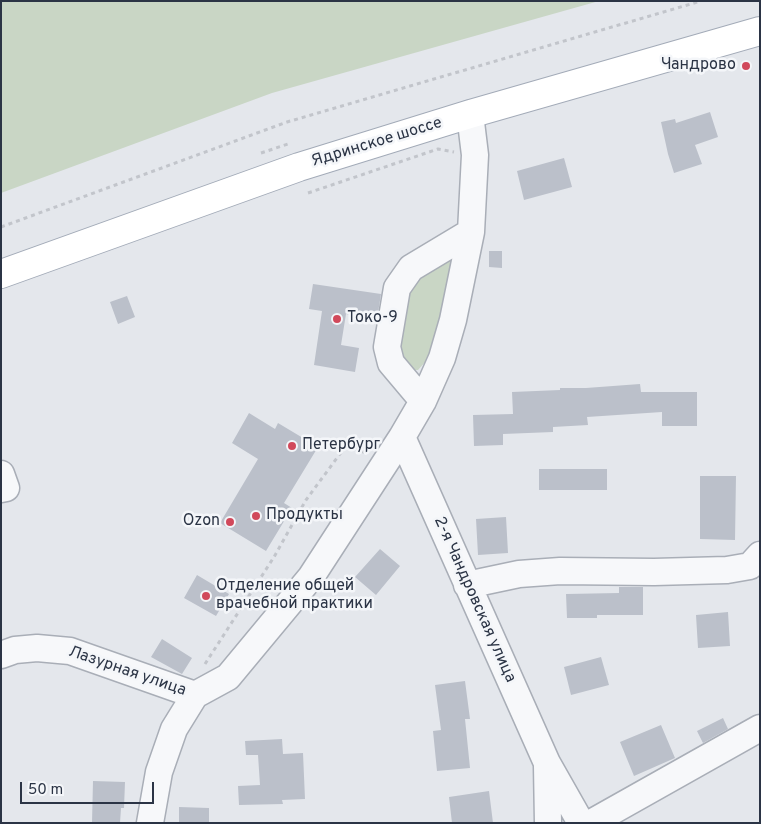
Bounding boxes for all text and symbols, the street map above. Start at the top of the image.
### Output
place label: Чандрово [661,56,736,76]
marker: Чандрово [740,60,752,72]
street label: Ядринское шоссе [309,114,445,172]
place label: Токо-9 [347,309,398,329]
marker: Токо-9 [331,313,343,325]
place label: Петербург [302,436,380,456]
marker: Петербург [286,440,298,452]
place label: Продукты [266,506,343,526]
marker: Продукты [250,510,262,522]
place label: Ozon [183,512,220,532]
street label: 2-я Чандровская улица [429,514,519,686]
marker: Ozon [224,516,236,528]
place label: Отделение общей врачебной практики [216,577,373,615]
marker: Отделение общей врачебной практики [200,590,212,602]
street label: Лазурная улица [66,643,188,701]
scale bar [22,772,156,804]
text: 50 m [28,781,63,800]

